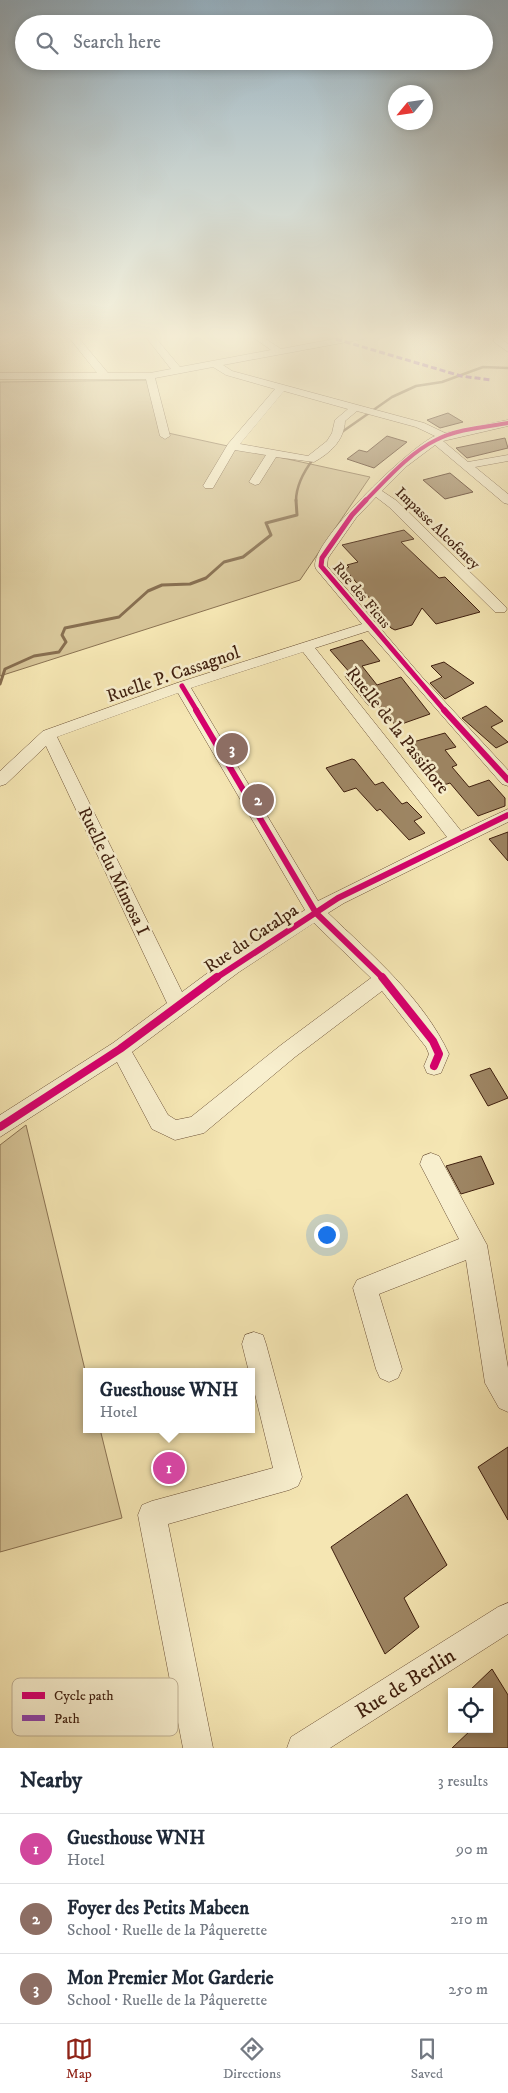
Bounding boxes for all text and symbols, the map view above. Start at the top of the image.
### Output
search box [15,15,493,70]
icon: search [33,29,61,57]
text: Search here [73,31,161,54]
north arrow [388,85,433,130]
street label: Impasse Alcofeney [391,483,485,574]
street label: Rue des Ficus [329,558,395,632]
street label: Ruelle P. Cassagnol [104,642,243,708]
street label: Ruelle de la Passiflore [341,663,454,799]
pin: 3 [216,730,248,768]
pin: 2 [242,781,274,819]
street label: Ruelle du Mimosa I [73,804,154,939]
street label: Rue du Catalpa [200,899,303,978]
your location [314,1222,340,1248]
popup [83,1368,255,1433]
text: Guesthouse WNH [100,1379,238,1402]
text: Hotel [100,1402,137,1422]
pin: 1 [153,1449,185,1487]
street label: Rue de Berlin [351,1643,461,1725]
legend [12,1678,178,1736]
text: Cycle path [54,1687,114,1705]
map controls [448,1688,493,1733]
button: locate [448,1688,493,1733]
text: Path [54,1710,81,1728]
text: Nearby [20,1768,82,1794]
text: 3 results [438,1771,488,1791]
text: Guesthouse WNH [67,1827,205,1850]
text: 1 [33,1839,39,1859]
text: 90 m [456,1839,488,1859]
text: Hotel [67,1850,105,1870]
text: Foyer des Petits Mabeen [67,1897,249,1920]
text: 2 [32,1909,40,1929]
text: 210 m [450,1909,488,1929]
text: School · Ruelle de la Pâquerette [67,1920,267,1940]
text: Mon Premier Mot Garderie [67,1967,274,1990]
text: 3 [33,1979,39,1999]
text: 250 m [448,1979,488,1999]
text: School · Ruelle de la Pâquerette [67,1990,267,2010]
tab: Map [65,2035,93,2083]
tab: Directions [223,2035,281,2083]
tab: Saved [411,2035,443,2083]

